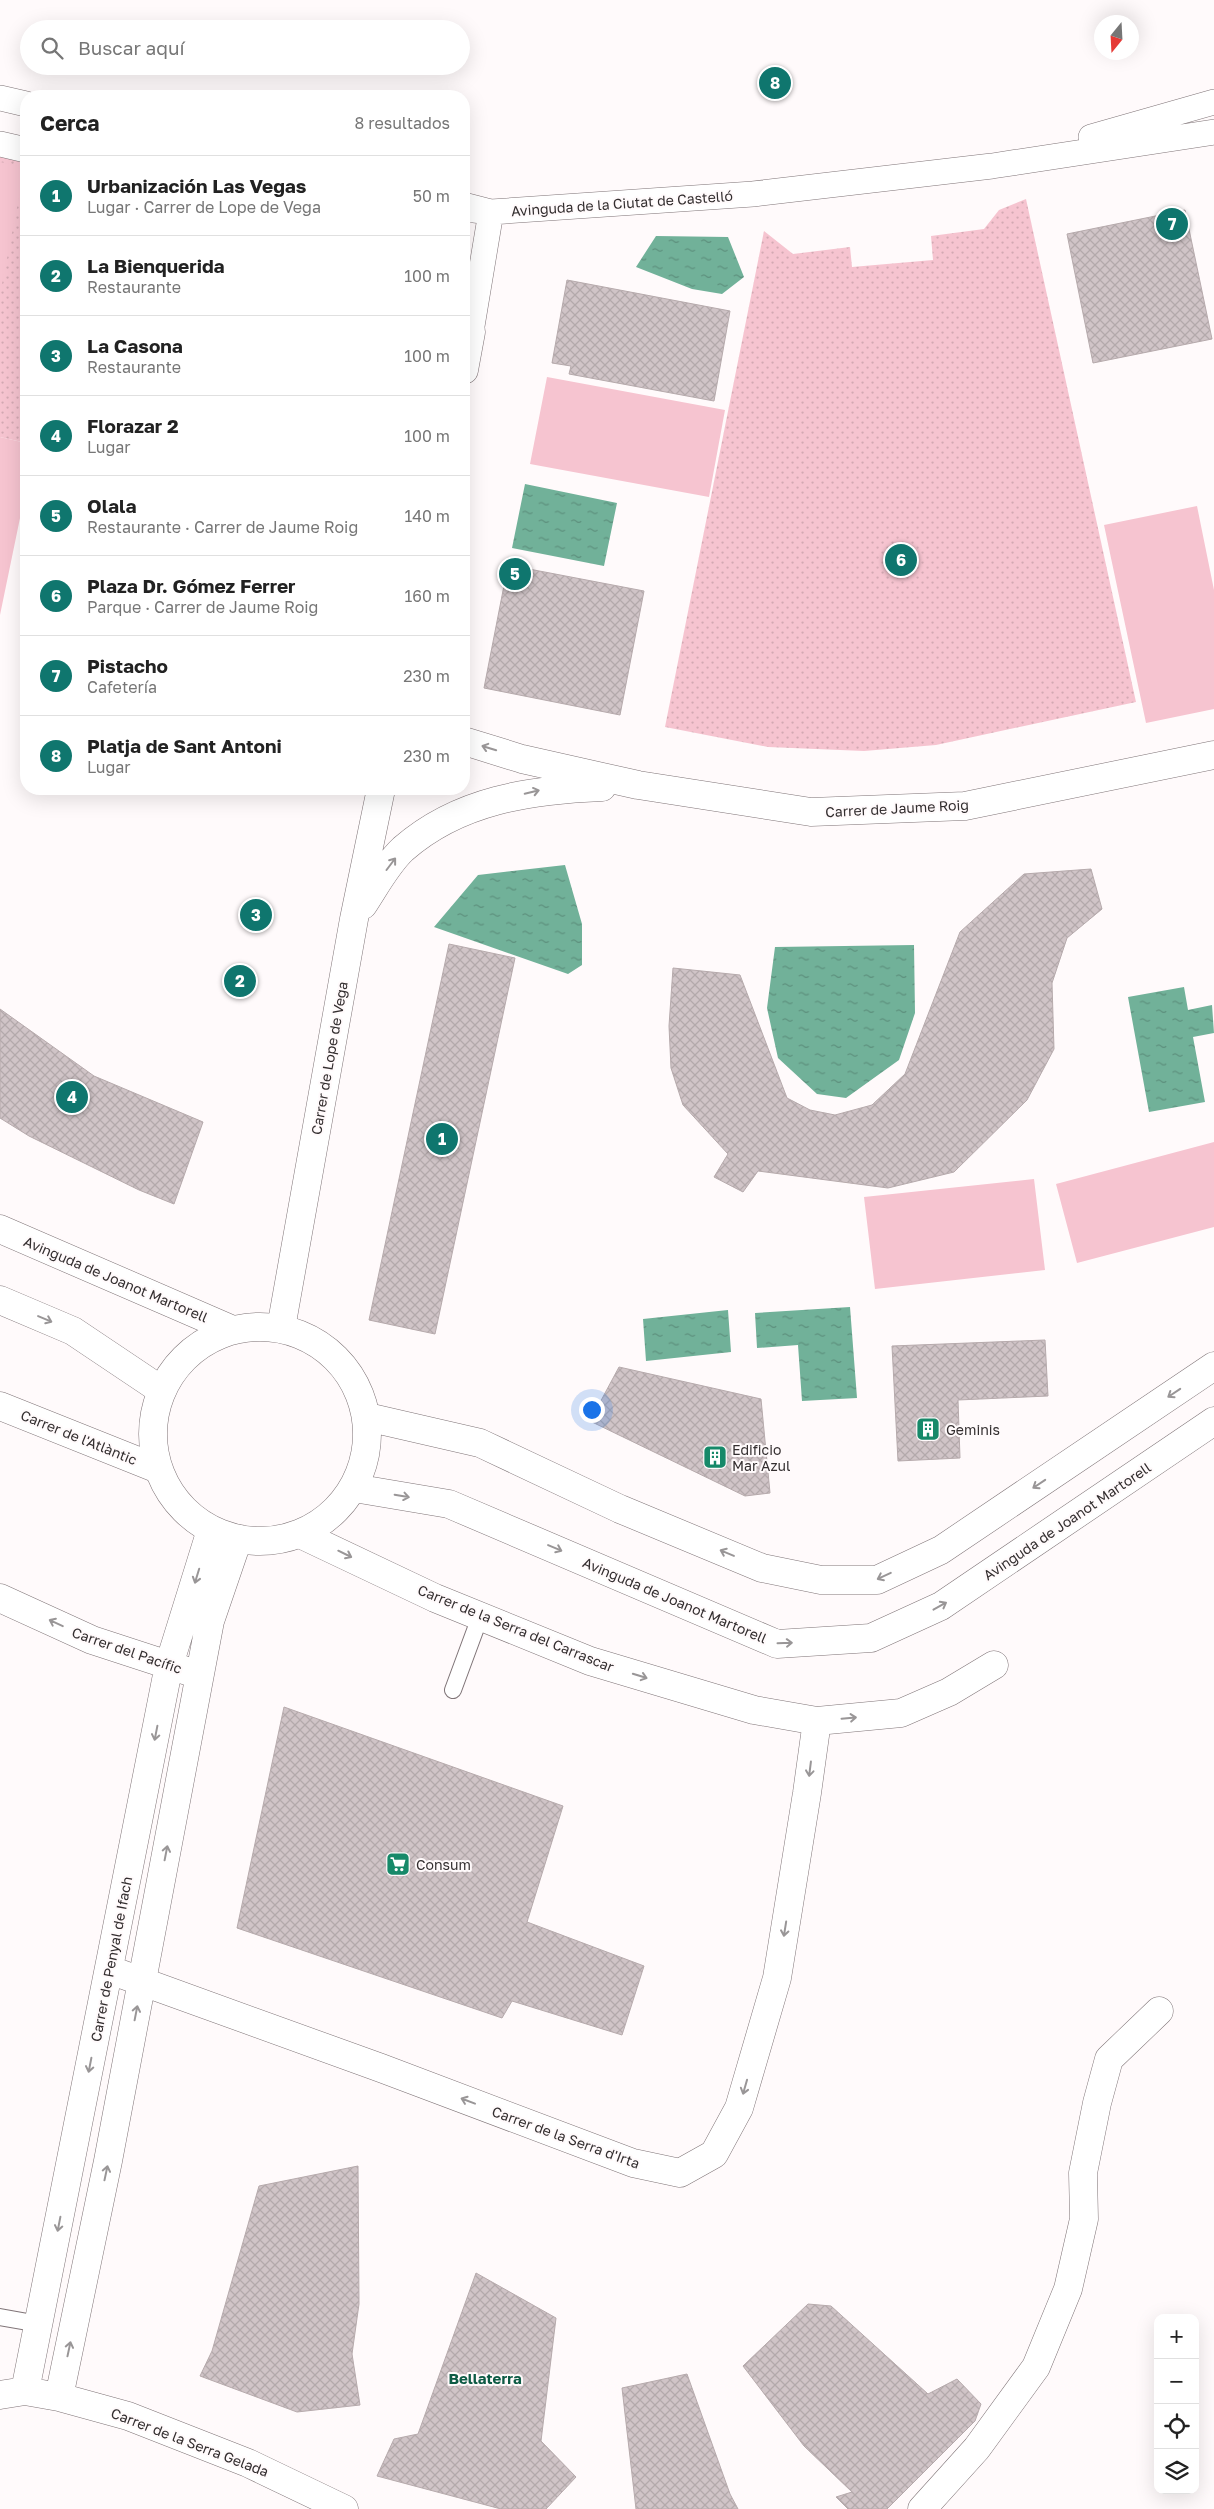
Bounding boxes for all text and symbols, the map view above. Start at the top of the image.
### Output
north arrow [1094,15,1139,60]
search box [20,20,470,75]
icon: search [38,34,66,62]
text: Buscar aquí [78,36,185,59]
pin: 8 [759,64,791,102]
text: Cerca [40,110,99,136]
text: 8 resultados [355,113,450,133]
text: Urbanización Las Vegas [87,174,307,197]
text: 1 [52,186,60,206]
text: 50 m [413,186,450,206]
street label: Avinguda de la Ciutat de Castelló [511,187,733,219]
text: Lugar · Carrer de Lope de Vega [87,197,321,217]
pin: 7 [1156,205,1188,243]
text: La Bienquerida [87,254,225,277]
text: 2 [51,266,61,286]
text: 100 m [404,266,450,286]
text: Restaurante [87,277,181,297]
text: La Casona [87,334,183,357]
text: 3 [51,346,61,366]
text: 100 m [404,346,450,366]
text: Restaurante [87,357,181,377]
text: Florazar 2 [87,414,179,437]
text: 4 [51,426,61,446]
text: 100 m [404,426,450,446]
text: Lugar [87,437,131,457]
text: Olala [87,494,136,517]
text: 5 [51,506,61,526]
text: 140 m [404,506,450,526]
text: Restaurante · Carrer de Jaume Roig [87,517,358,537]
pin: 6 [885,541,917,579]
pin: 5 [499,555,531,593]
text: Plaza Dr. Gómez Ferrer [87,574,296,597]
text: 6 [51,586,61,606]
text: 160 m [404,586,450,606]
text: Parque · Carrer de Jaume Roig [87,597,318,617]
text: Pistacho [87,654,168,677]
text: 7 [52,666,60,686]
text: 230 m [403,666,450,686]
text: Cafetería [87,677,157,697]
text: Platja de Sant Antoni [87,734,282,757]
one-way arrow [481,743,497,753]
text: 8 [51,746,61,766]
text: 230 m [403,746,450,766]
text: Lugar [87,757,131,777]
one-way arrow [524,787,540,796]
street label: Carrer de Jaume Roig [825,796,969,820]
one-way arrow [386,858,397,871]
pin: 3 [240,896,272,934]
pin: 2 [224,962,256,1000]
street label: Carrer de Lope de Vega [307,980,351,1136]
pin: 4 [56,1078,88,1116]
pin: 1 [426,1120,458,1158]
street label: Avinguda de Joanot Martorell [21,1232,211,1326]
one-way arrow [37,1315,52,1325]
one-way arrow [1167,1389,1181,1399]
your location [579,1397,605,1423]
street label: Carrer de l'Atlàntic [18,1406,140,1468]
building icon: Geminis [915,1416,941,1442]
place label: Geminis [946,1421,1000,1438]
place label: Edificio Mar Azul [732,1441,791,1474]
building icon: Edificio Mar Azul [702,1444,728,1470]
street label: Avinguda de Joanot Martorell [980,1458,1154,1584]
one-way arrow [1032,1479,1046,1489]
one-way arrow [393,1491,409,1501]
one-way arrow [547,1543,562,1553]
one-way arrow [720,1548,735,1558]
one-way arrow [337,1550,352,1559]
street label: Avinguda de Joanot Martorell [580,1553,770,1647]
one-way arrow [191,1568,201,1584]
one-way arrow [877,1571,892,1581]
street label: Carrer de la Serra del Carrascar [415,1581,617,1675]
one-way arrow [933,1601,948,1611]
one-way arrow [48,1618,63,1628]
street label: Carrer del Pacífic [70,1623,185,1677]
one-way arrow [777,1639,793,1648]
one-way arrow [632,1672,648,1682]
one-way arrow [841,1713,857,1722]
one-way arrow [150,1725,160,1741]
one-way arrow [805,1761,815,1777]
one-way arrow [162,1846,172,1862]
supermarket icon: Consum [385,1851,411,1877]
place label: Consum [416,1856,471,1873]
street label: Carrer de Penyal de Ifach [87,1875,135,2043]
one-way arrow [779,1921,789,1937]
one-way arrow [132,2005,142,2021]
one-way arrow [85,2056,95,2072]
one-way arrow [740,2078,749,2094]
one-way arrow [461,2096,476,2105]
street label: Carrer de la Serra d'Irta [490,2102,642,2172]
one-way arrow [101,2165,111,2181]
one-way arrow [53,2216,63,2232]
map controls [1154,2314,1199,2494]
button: + [1154,2314,1199,2359]
one-way arrow [65,2341,75,2357]
button: − [1154,2359,1199,2404]
district label: Bellaterra [448,2369,522,2387]
street label: Carrer de la Serra Gelada [109,2404,271,2480]
button: locate [1154,2404,1199,2449]
button: layers [1154,2449,1199,2494]

